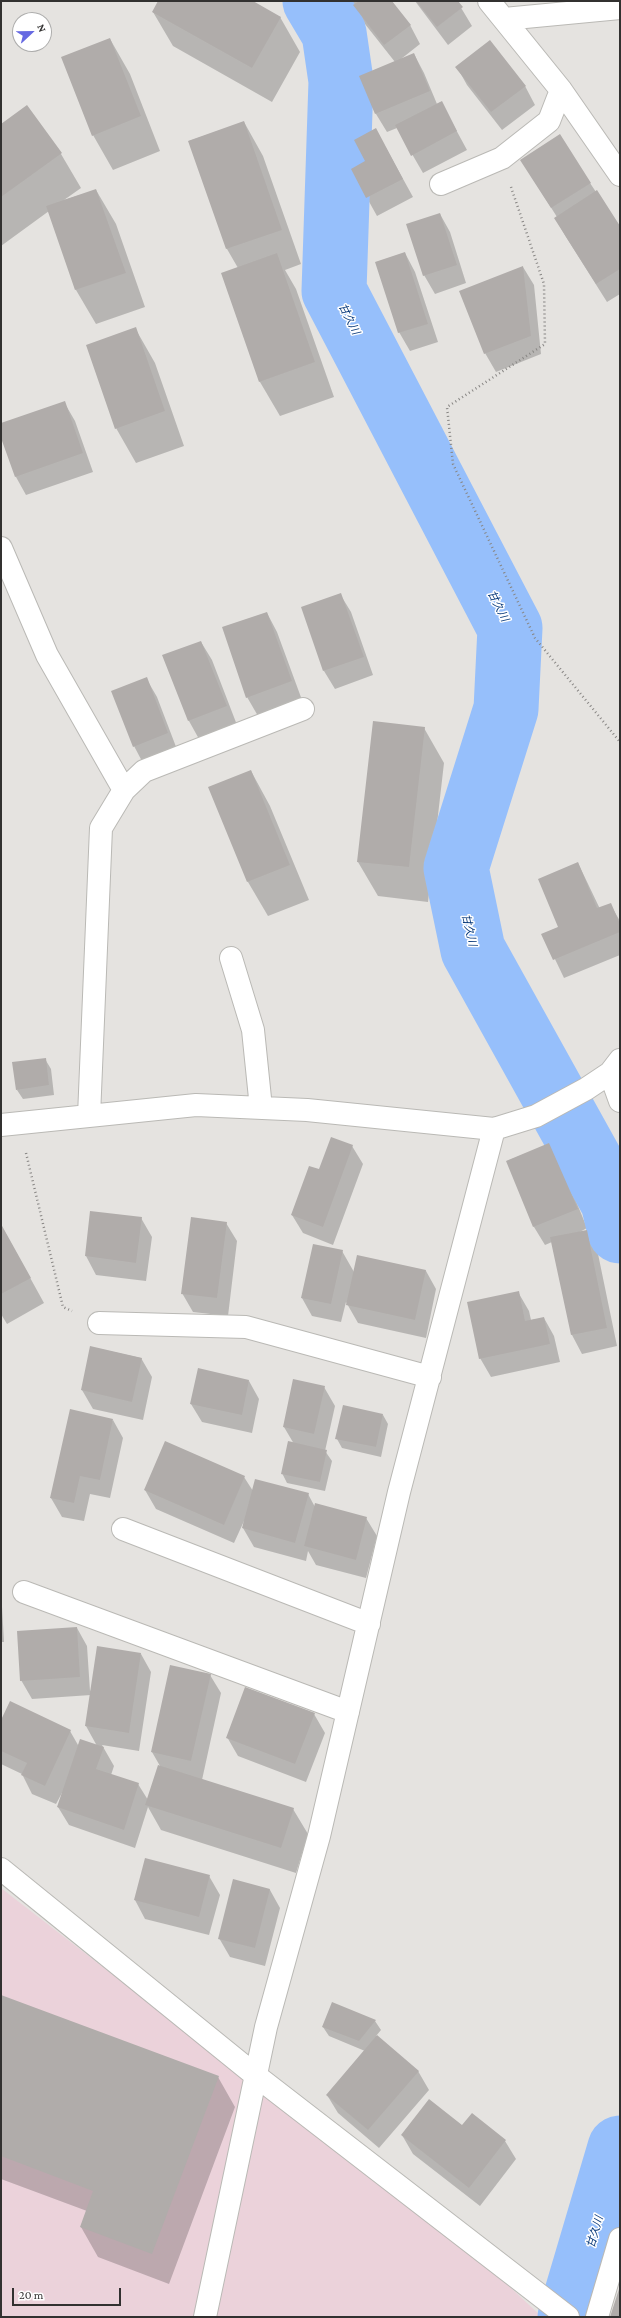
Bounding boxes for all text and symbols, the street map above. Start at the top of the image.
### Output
north arrow [12,12,52,52]
text: N [35,22,49,34]
water label: 甘久川 [336,301,362,337]
water label: 甘久川 [485,588,511,624]
water label: 甘久川 [459,912,479,948]
water label: 甘久川 [584,2214,606,2250]
scale bar [14,2280,123,2306]
text: 20 m [19,2288,43,2302]

